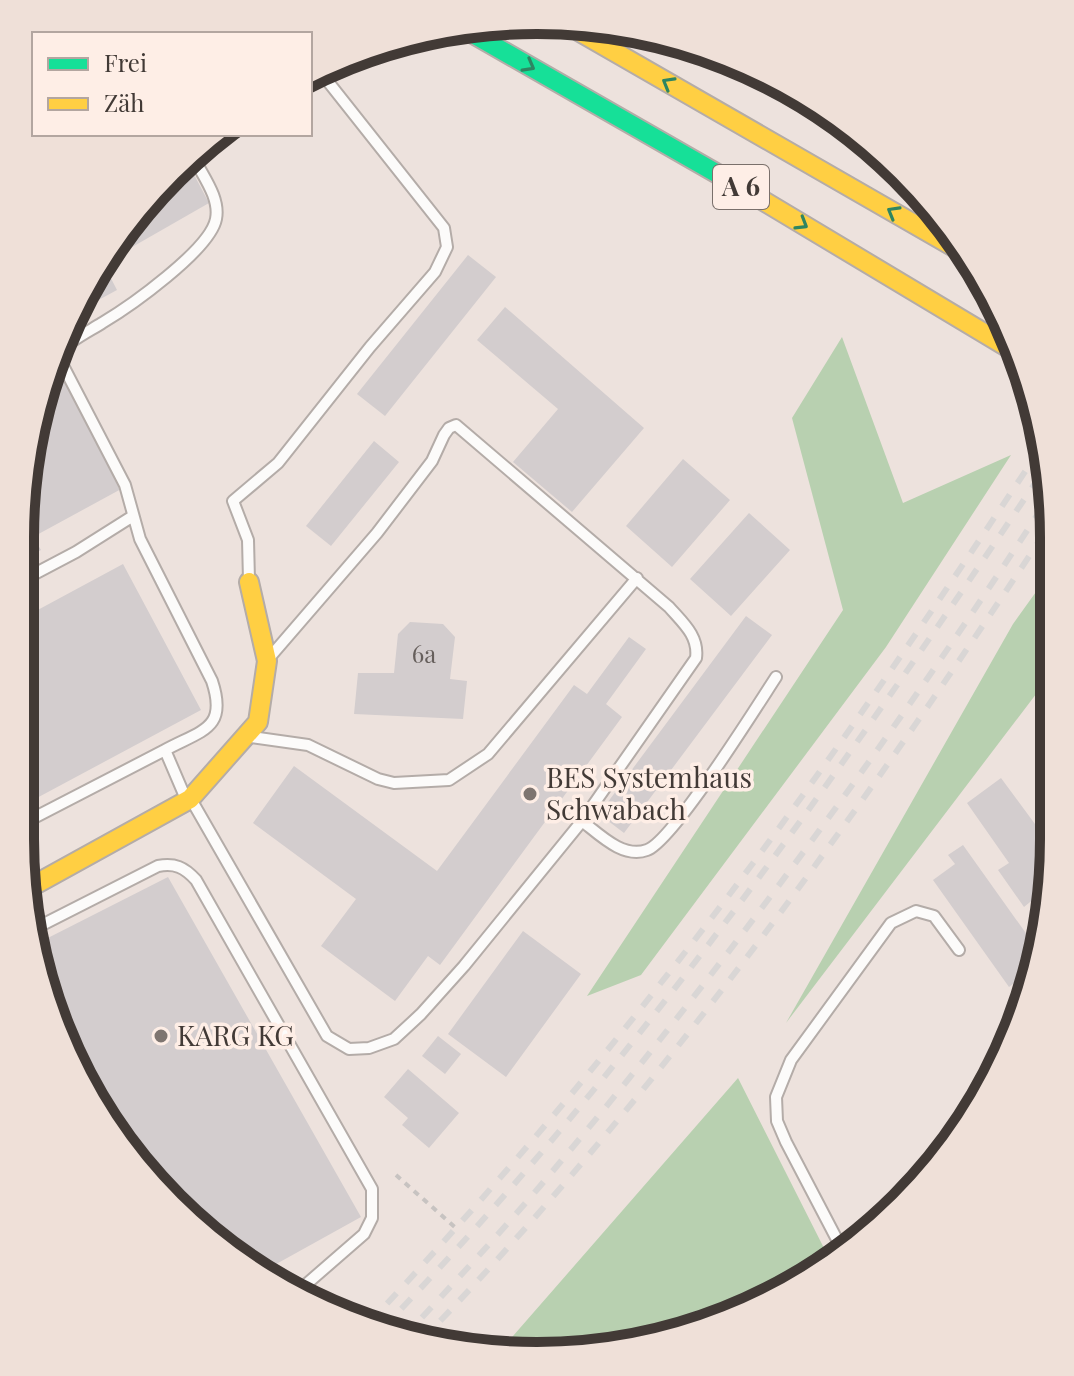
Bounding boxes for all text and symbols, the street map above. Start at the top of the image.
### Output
legend [32,32,312,136]
text: Frei [104,46,147,78]
one-way arrow [520,56,535,72]
one-way arrow [662,77,677,93]
text: Zäh [104,86,144,118]
road number: A 6 [713,165,769,209]
one-way arrow [887,206,902,222]
one-way arrow [793,214,808,230]
house number: 6a [412,637,436,669]
place label: BES Systemhaus Schwabach [546,758,752,827]
marker: BES Systemhaus Schwabach [521,785,539,803]
place label: KARG KG [177,1016,294,1053]
marker: KARG KG [152,1027,170,1045]

